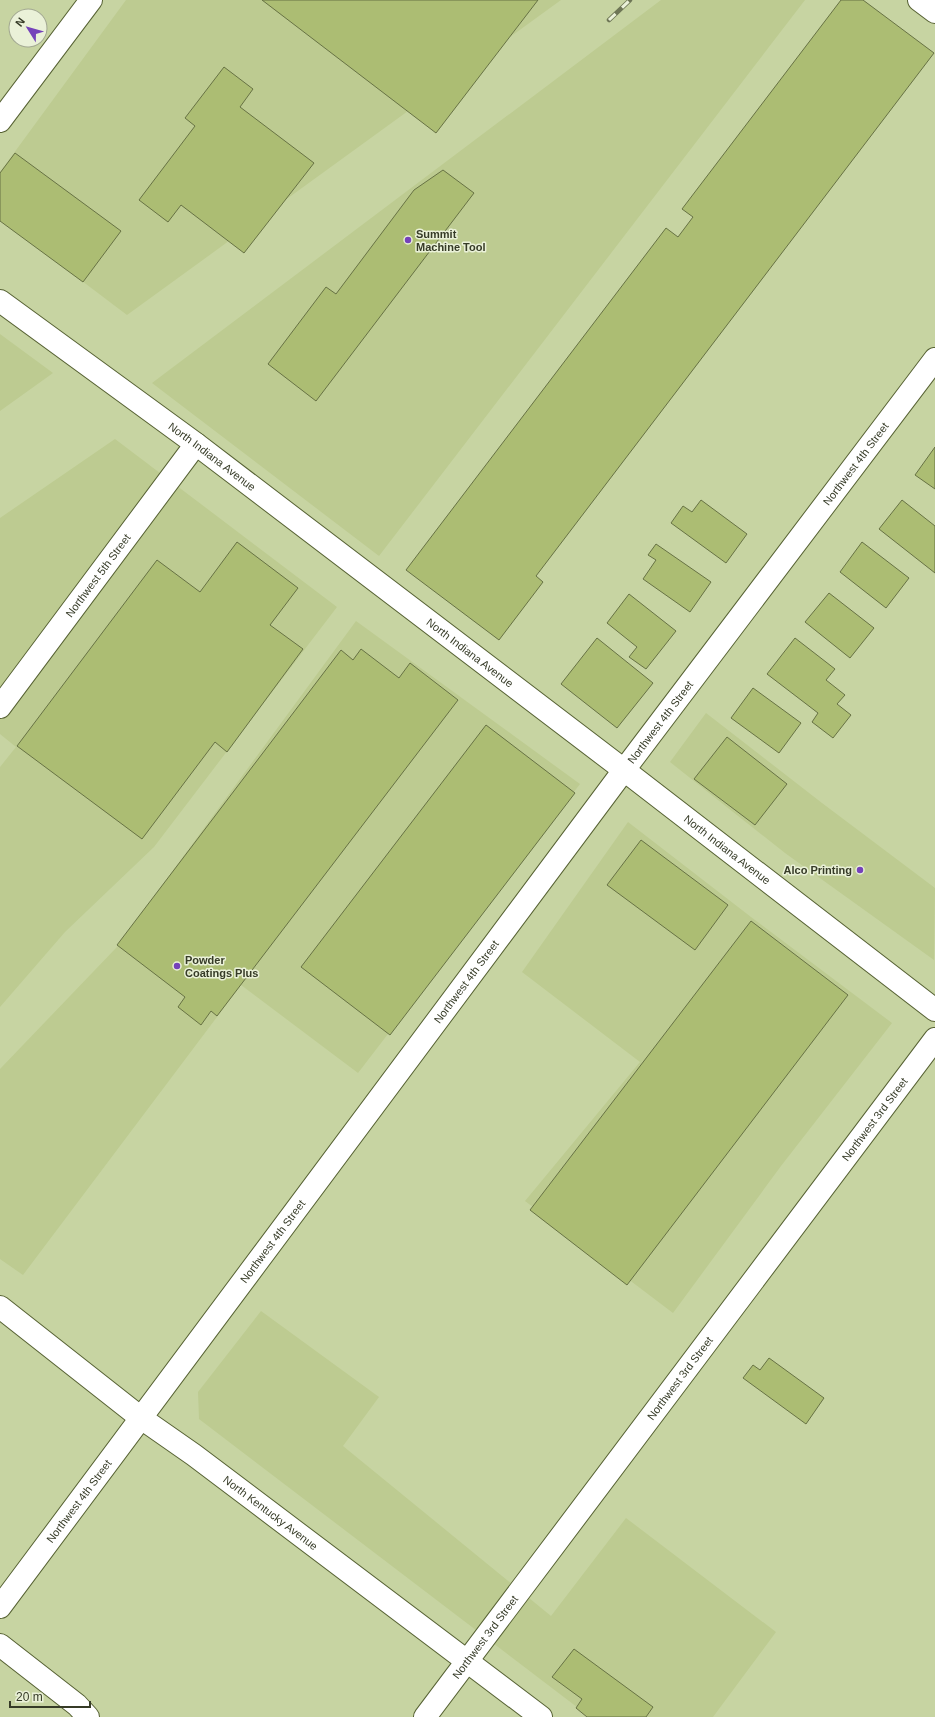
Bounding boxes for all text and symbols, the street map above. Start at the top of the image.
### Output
north arrow [8,8,48,48]
text: N [13,15,27,29]
place label: Summit Machine Tool [416,228,485,253]
marker: Summit Machine Tool [403,235,413,245]
street label: North Indiana Avenue [166,420,258,493]
street label: Northwest 4th Street [821,420,891,507]
street label: Northwest 5th Street [63,532,133,619]
street label: North Indiana Avenue [424,616,516,689]
street label: Northwest 4th Street [625,679,695,766]
street label: North Indiana Avenue [682,813,773,887]
place label: Alco Printing [784,864,852,876]
marker: Alco Printing [855,865,865,875]
street label: Northwest 4th Street [431,938,501,1025]
place label: Powder Coatings Plus [185,954,258,979]
marker: Powder Coatings Plus [172,961,182,971]
street label: Northwest 3rd Street [839,1075,910,1163]
street label: Northwest 4th Street [238,1198,307,1285]
street label: Northwest 3rd Street [645,1334,715,1422]
street label: Northwest 4th Street [44,1457,114,1545]
street label: North Kentucky Avenue [221,1473,320,1552]
street label: Northwest 3rd Street [450,1593,520,1681]
scale bar [10,1683,90,1709]
text: 20 m [16,1690,43,1704]

